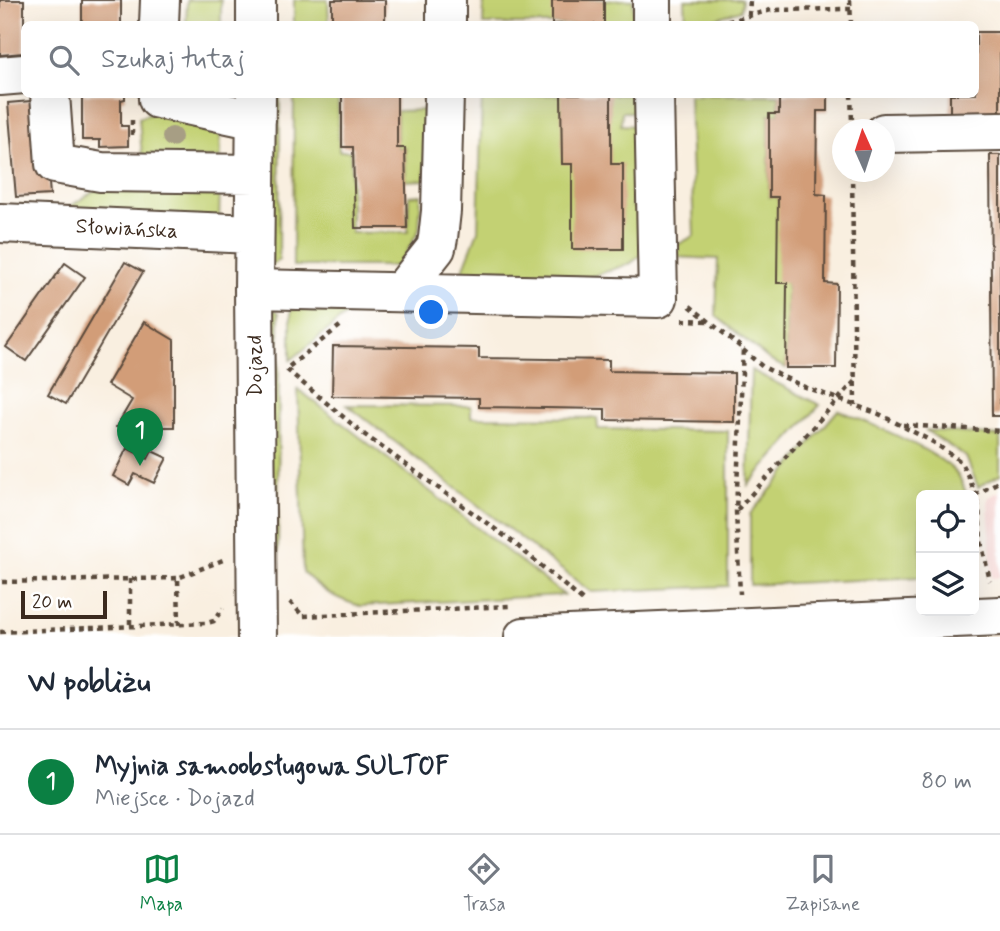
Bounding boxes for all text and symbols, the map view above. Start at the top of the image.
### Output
search box [21,21,979,98]
icon: search [45,41,83,79]
text: Szukaj tutaj [101,43,245,77]
north arrow [832,119,895,182]
street label: Słowiańska [75,212,179,246]
your location [414,295,448,329]
street label: Dojazd [241,335,269,397]
pin: 1 [117,408,163,466]
map controls [916,490,979,616]
button: locate [916,490,979,553]
button: layers [916,553,979,616]
scale bar [21,588,107,620]
text: 20 m [32,590,72,615]
text: W pobliżu [28,663,151,702]
text: Myjnia samoobsługowa SULTOF [95,750,449,784]
text: 1 [46,767,56,797]
text: 80 m [921,767,972,797]
text: Miejsce · Dojazd [95,784,255,814]
tab: Mapa [140,850,183,917]
tab: Trasa [463,850,506,917]
tab: Zapisane [786,850,860,917]

